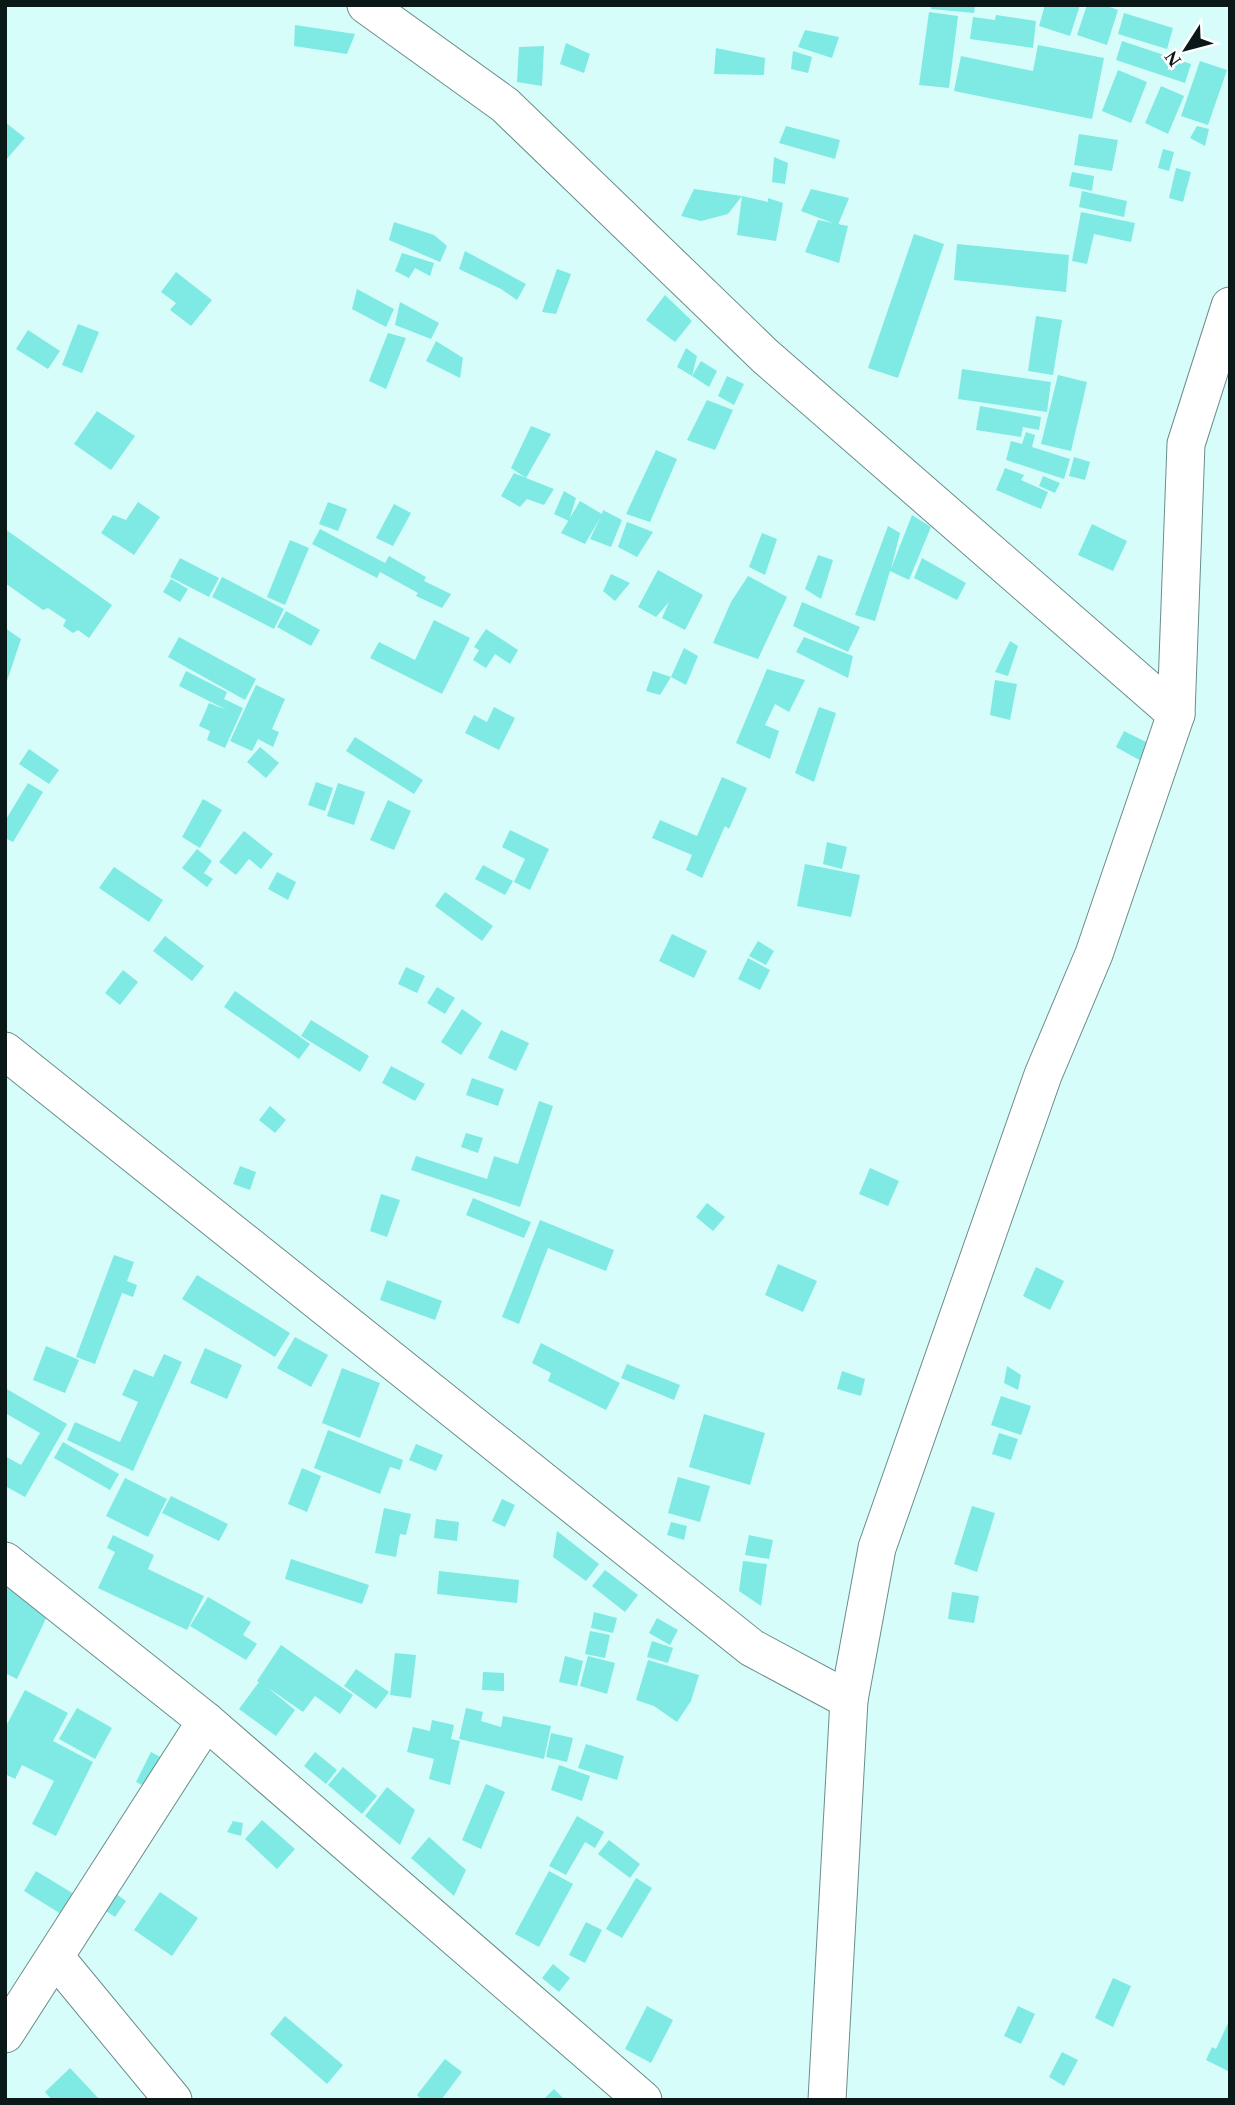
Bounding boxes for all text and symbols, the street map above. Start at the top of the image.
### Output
north arrow [1151,14,1221,84]
text: N [1160,47,1185,70]

